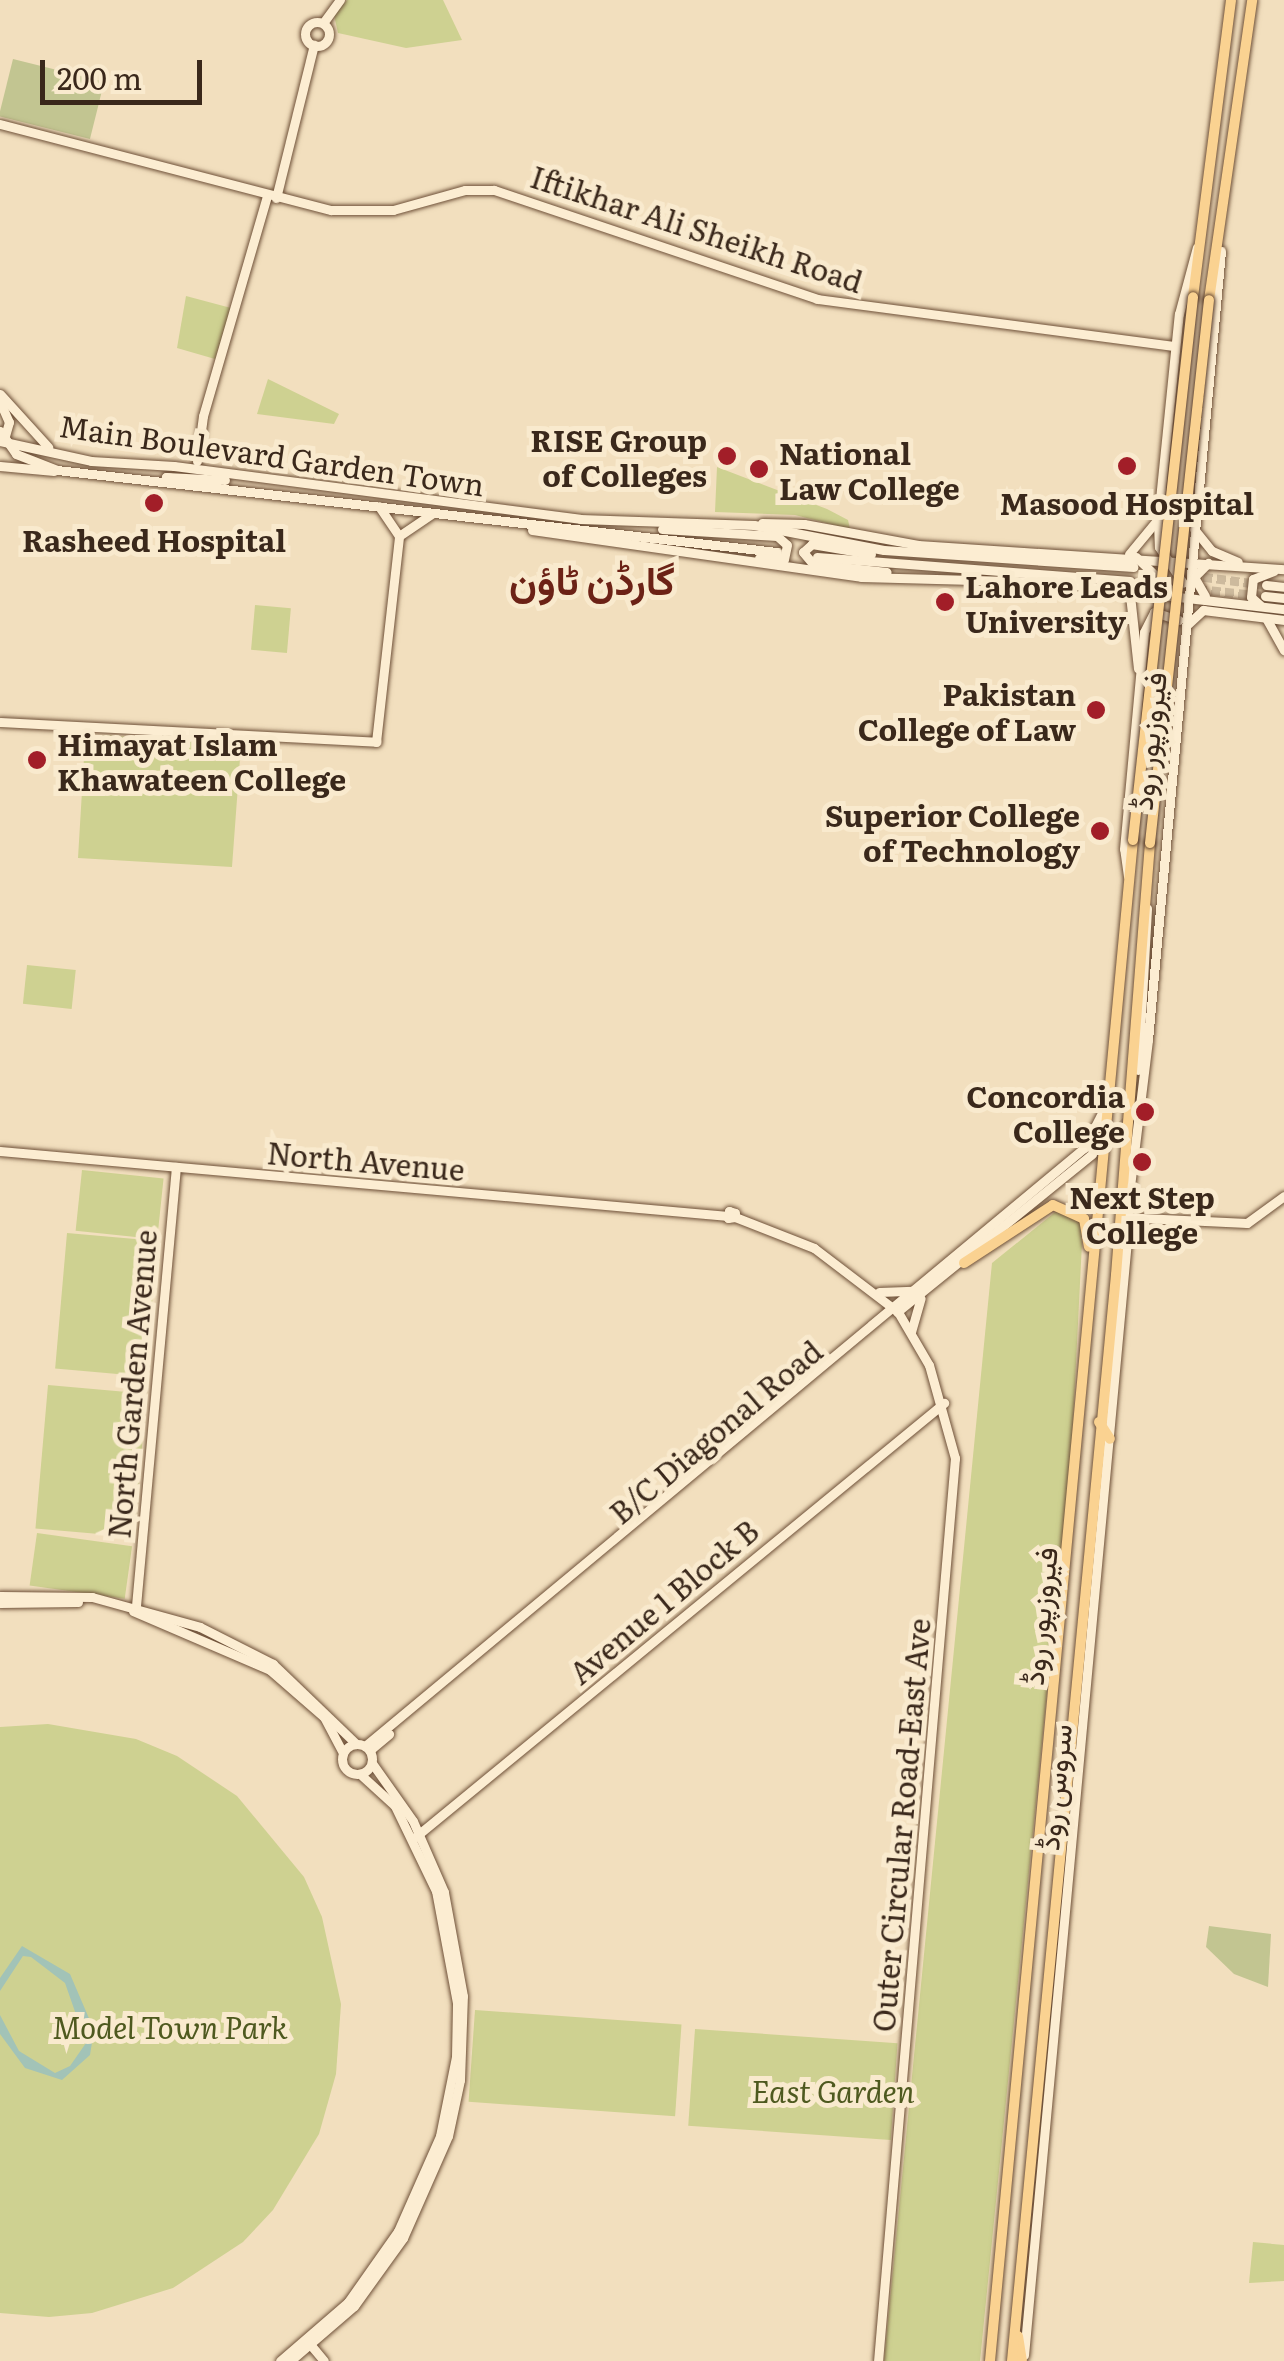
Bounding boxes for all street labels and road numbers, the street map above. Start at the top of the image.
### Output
street label: Iftikhar Ali Sheikh Road [527,157,867,299]
street label: Main Boulevard Garden Town [57,406,487,502]
street label: فیروزپور روڈ [1122,670,1172,812]
street label: North Avenue [266,1133,466,1187]
street label: North Garden Avenue [100,1228,162,1540]
street label: B/C Diagonal Road [602,1332,828,1530]
street label: Avenue 1 Block B [561,1512,765,1690]
street label: فیروزپور روڈ [1013,1545,1063,1687]
street label: Outer Circular Road-East Ave [864,1617,936,2033]
street label: سروس روڈ [1028,1722,1078,1852]

